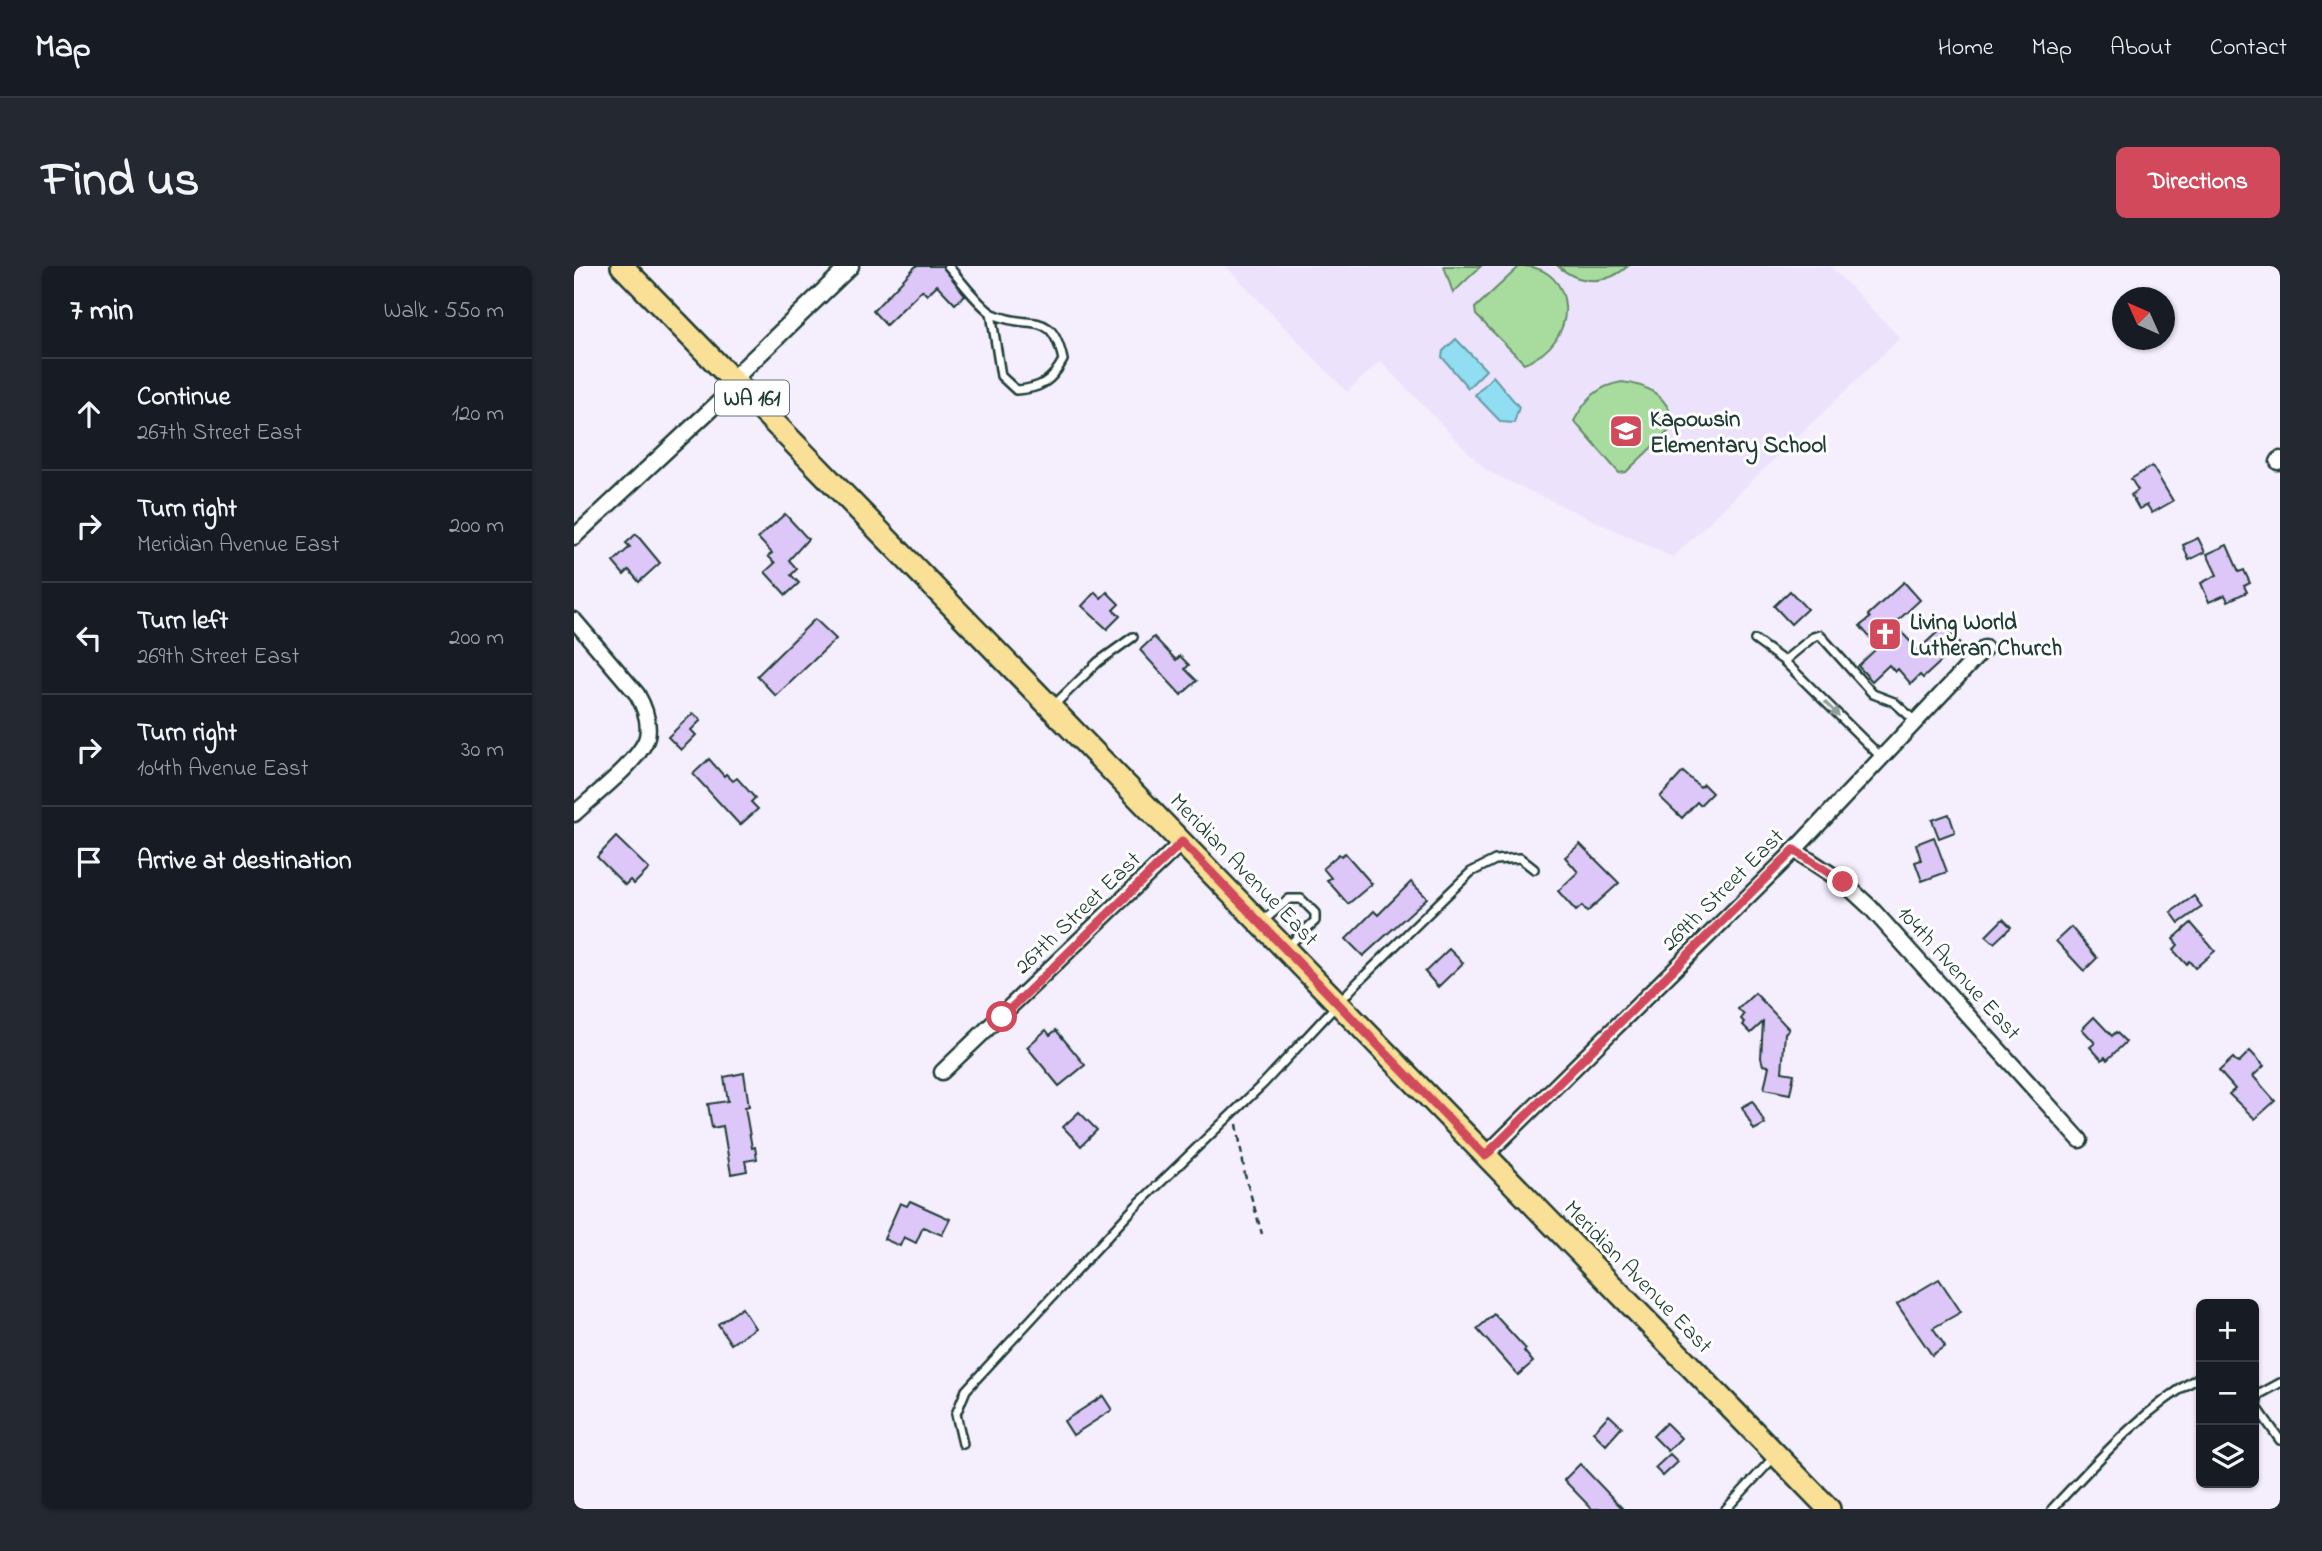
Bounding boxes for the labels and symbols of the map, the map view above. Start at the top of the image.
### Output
north arrow [2112,287,2175,350]
road number: WA 161 [715,380,789,416]
place label: Kapowsin Elementary School [1650,404,1827,465]
school or university icon: Kapowsin Elementary School [1607,412,1645,450]
place label: Living World Lutheran Church [1910,607,2062,666]
church icon: Living World Lutheran Church [1866,615,1904,653]
one-way arrow [1823,700,1840,716]
street label: Meridian Avenue East [1161,786,1326,955]
street label: 269th Street East [1655,822,1793,960]
street label: 267th Street East [1008,844,1150,983]
route end [1827,866,1858,897]
street label: 104th Avenue East [1889,899,2028,1049]
route start [986,1001,1017,1032]
street label: Meridian Avenue East [1555,1193,1720,1362]

